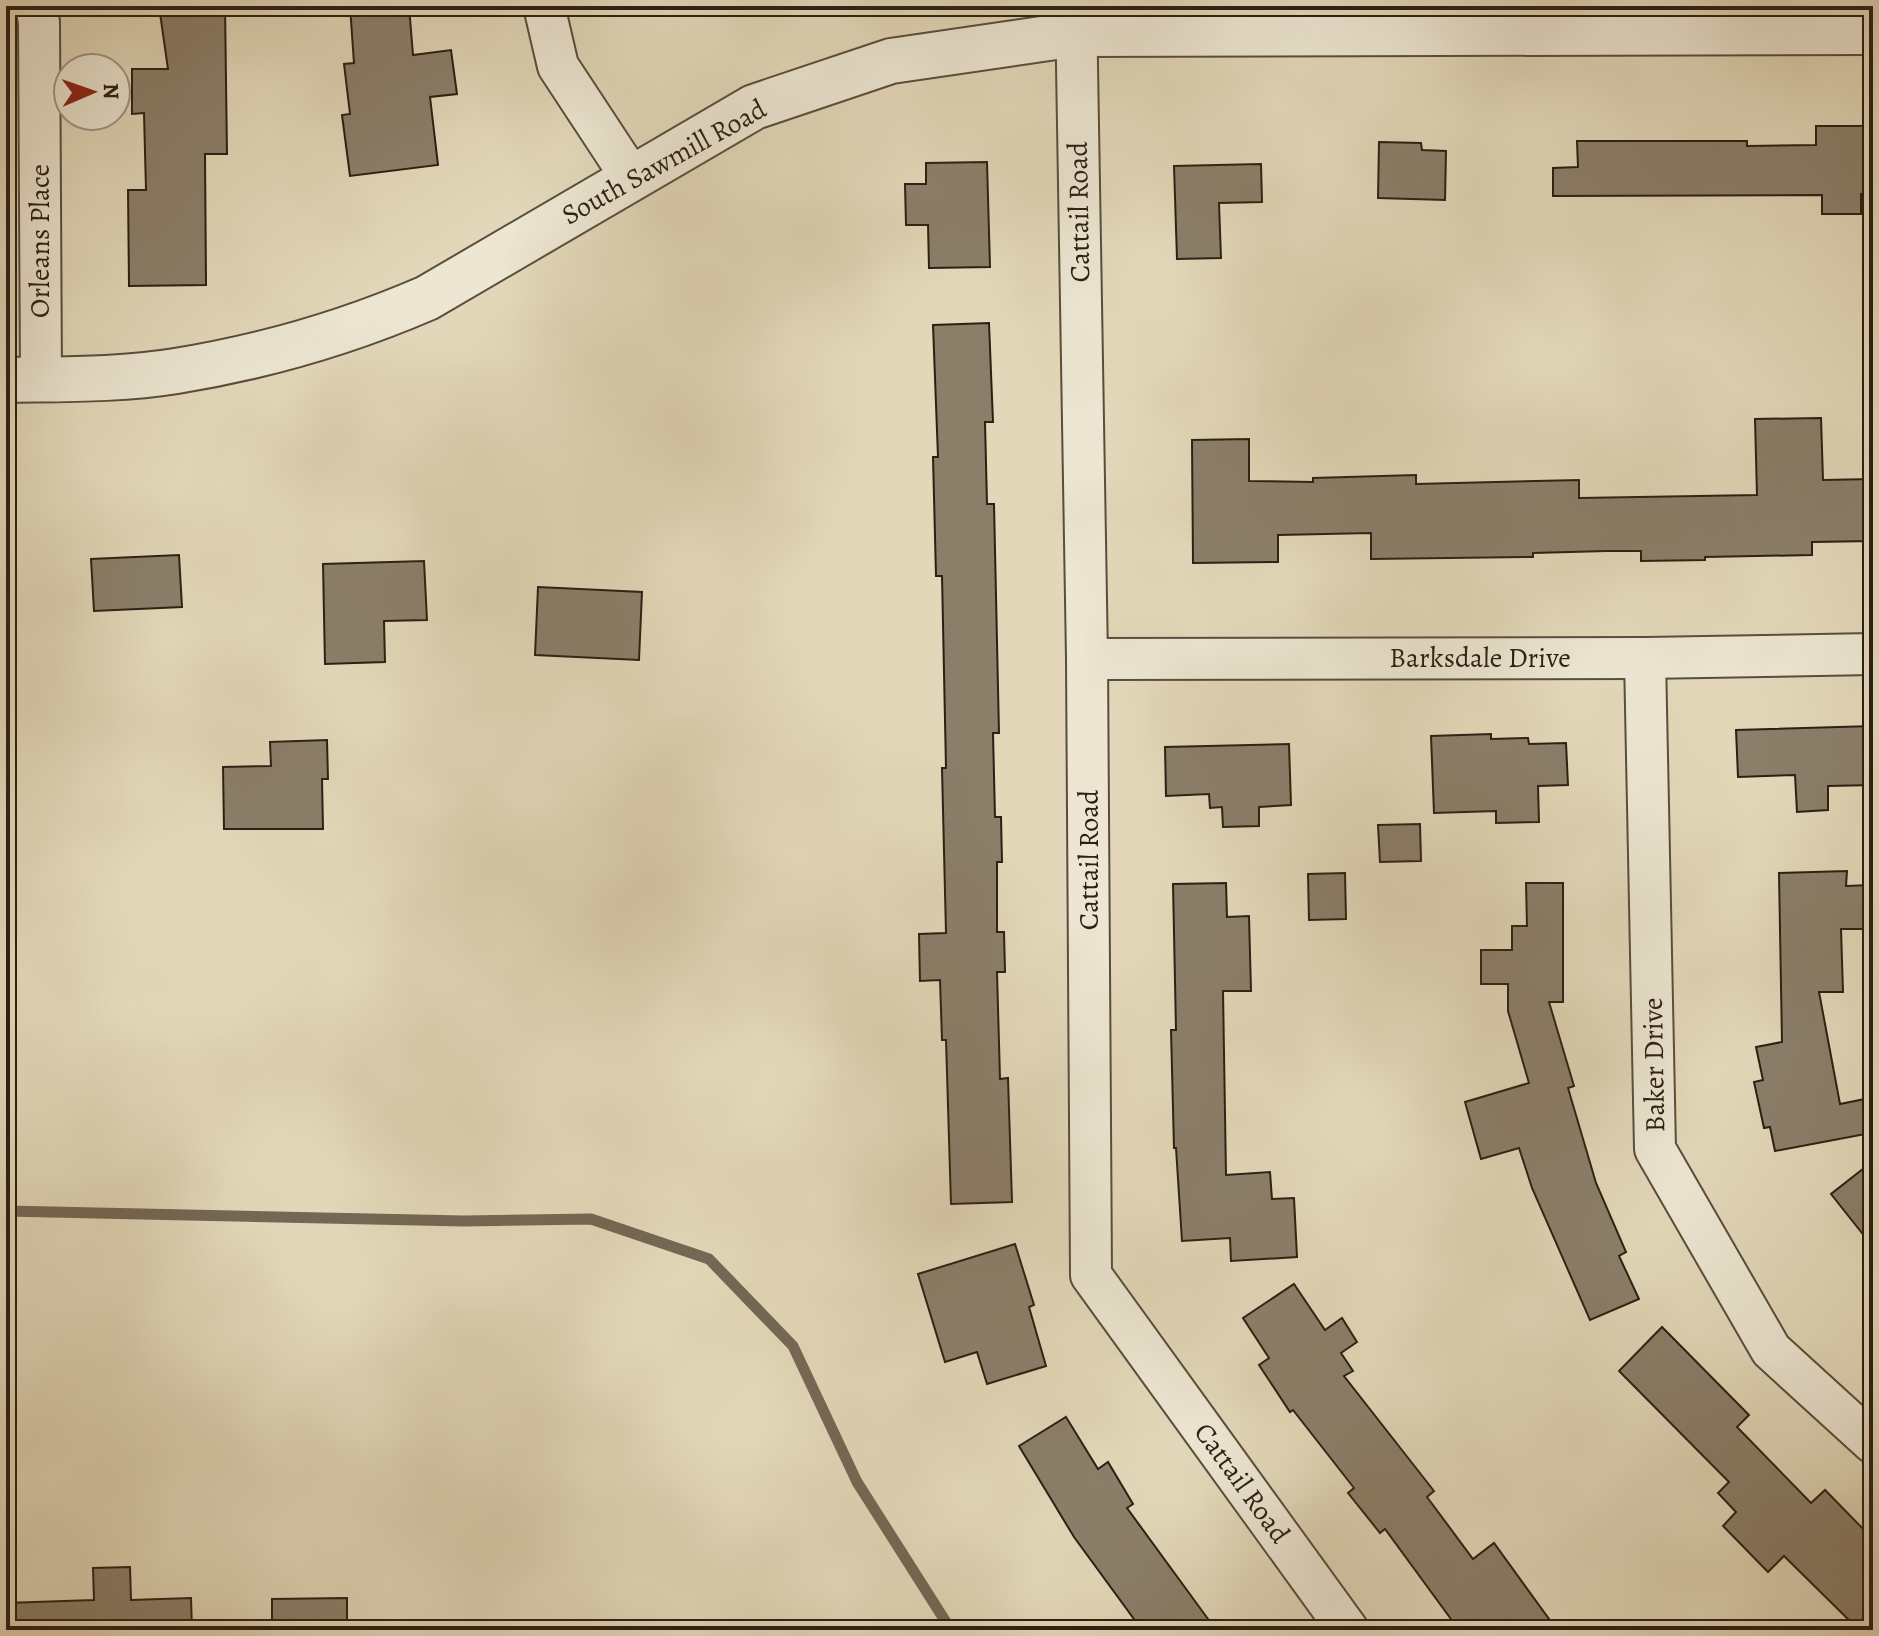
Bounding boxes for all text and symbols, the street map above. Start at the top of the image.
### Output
north arrow [52,52,132,132]
text: N [96,83,126,100]
street label: South Sawmill Road [555,90,774,234]
street label: Cattail Road [1059,140,1099,283]
street label: Orleans Place [21,164,59,318]
street label: Barksdale Drive [1389,639,1571,677]
street label: Cattail Road [1070,789,1108,930]
street label: Baker Drive [1634,997,1674,1133]
street label: Cattail Road [1185,1415,1299,1552]

